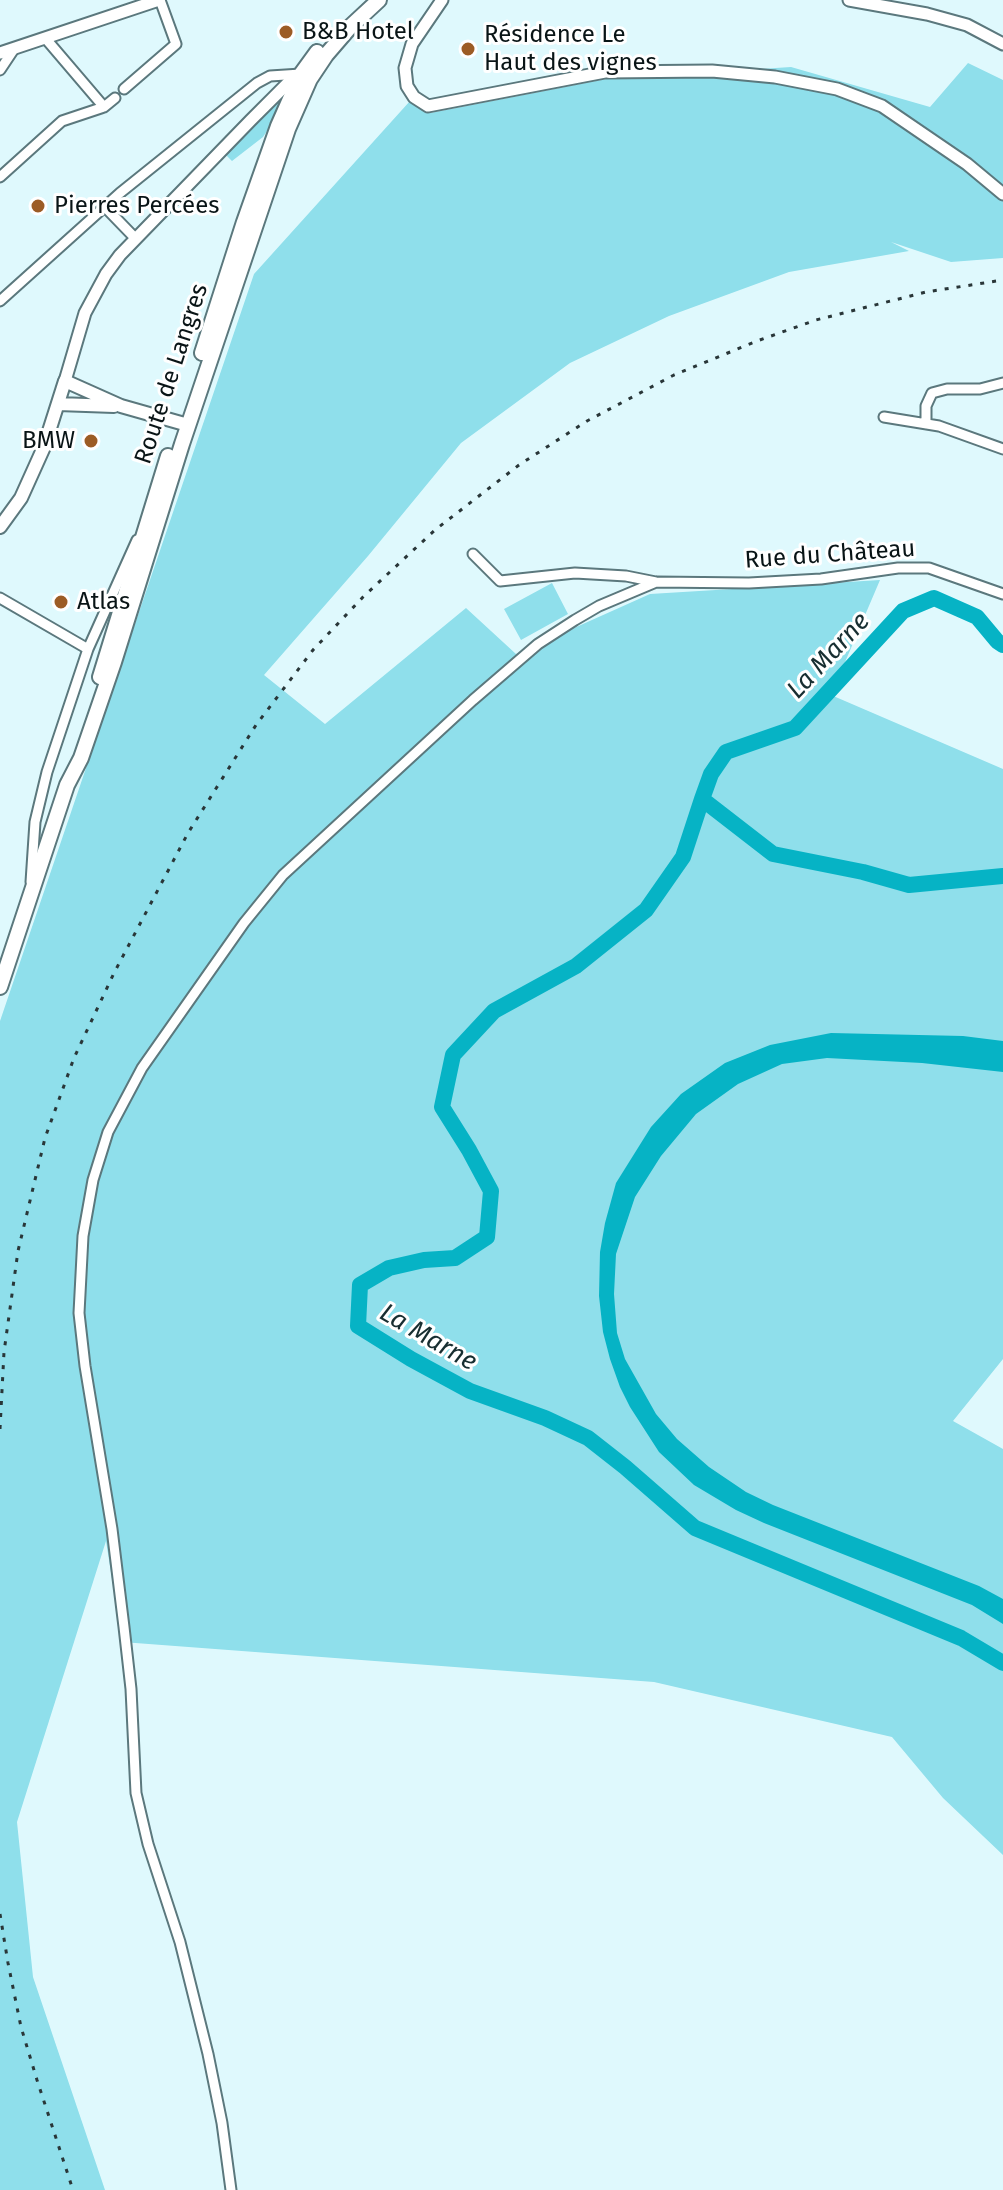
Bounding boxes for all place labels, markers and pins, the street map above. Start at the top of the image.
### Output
place label: B&B Hotel [302,18,414,46]
place label: Résidence Le Haut des vignes [484,21,657,77]
marker: B&B Hotel [277,23,295,41]
marker: Résidence Le Haut des vignes [459,40,477,58]
place label: Pierres Percées [54,192,219,220]
marker: Pierres Percées [29,197,47,215]
place label: BMW [22,427,75,455]
marker: BMW [82,432,100,450]
place label: Atlas [77,588,130,616]
marker: Atlas [52,593,70,611]

